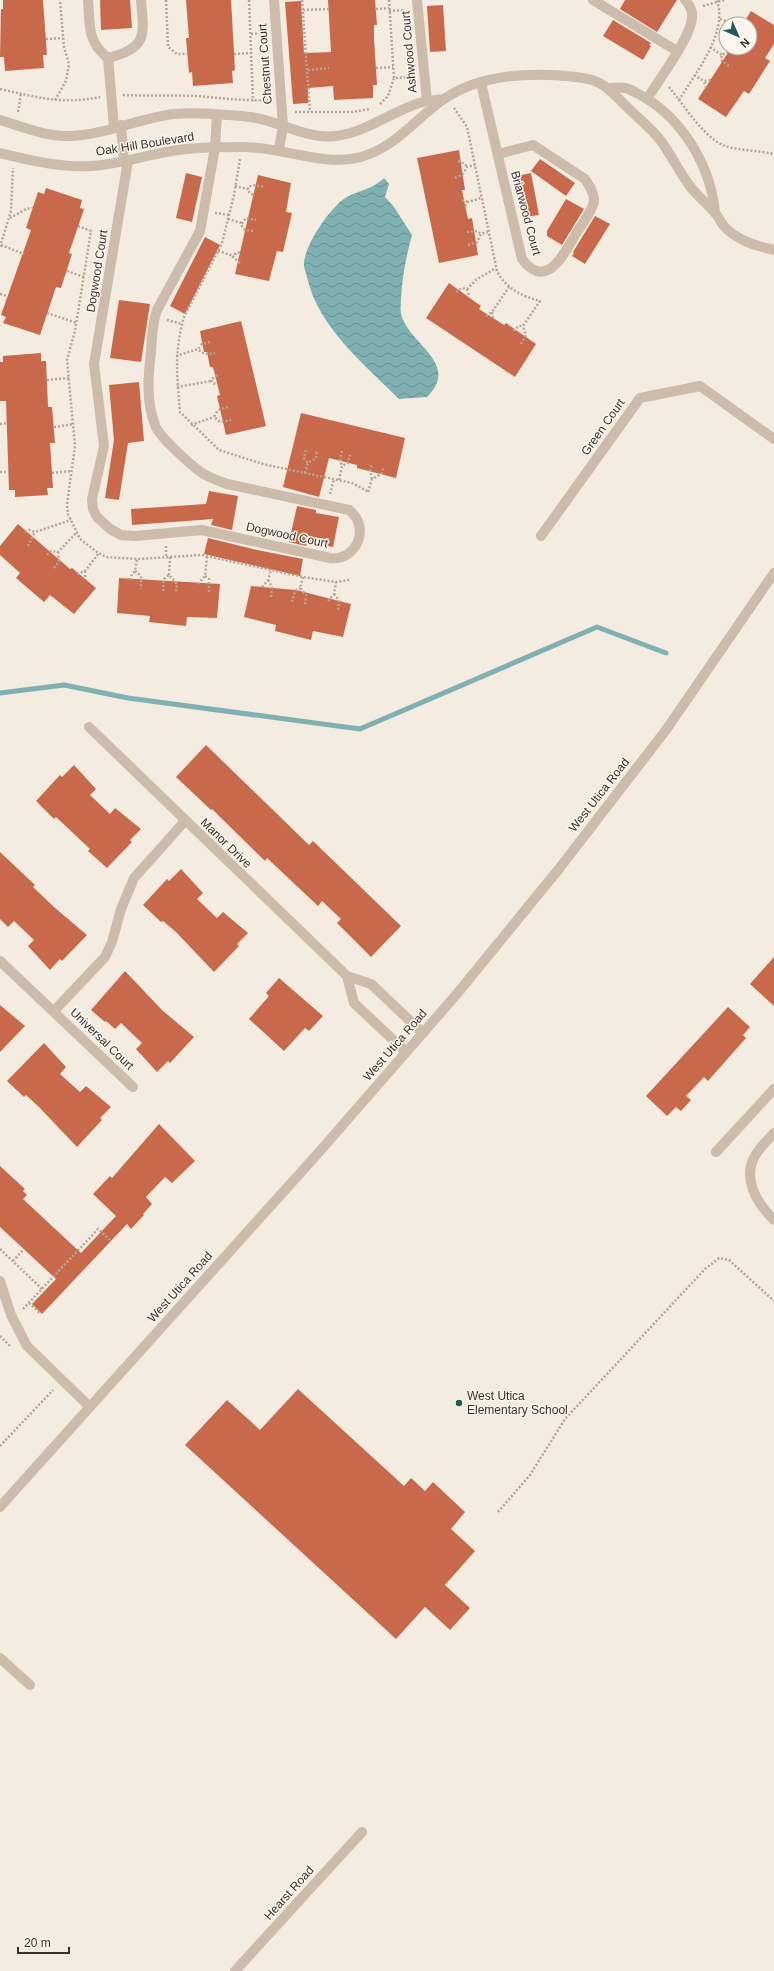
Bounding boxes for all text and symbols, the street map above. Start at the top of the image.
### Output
street label: Ashwood Court [398,10,420,93]
north arrow [718,16,758,56]
street label: Chestnut Court [255,23,275,105]
text: N [738,36,752,50]
street label: Oak Hill Boulevard [95,129,195,159]
street label: Briarwood Court [508,169,544,257]
street label: Dogwood Court [84,228,111,313]
street label: Green Court [578,395,628,458]
street label: Dogwood Court [245,519,330,551]
street label: West Utica Road [566,755,632,835]
street label: Manor Drive [198,815,255,871]
street label: Universal Court [67,1005,137,1073]
street label: West Utica Road [360,1007,430,1083]
street label: West Utica Road [145,1249,215,1325]
place label: West Utica Elementary School [467,1389,568,1417]
marker: West Utica Elementary School [454,1398,464,1408]
street label: Hearst Road [261,1863,317,1923]
scale bar [18,1929,69,1955]
text: 20 m [24,1936,51,1950]

